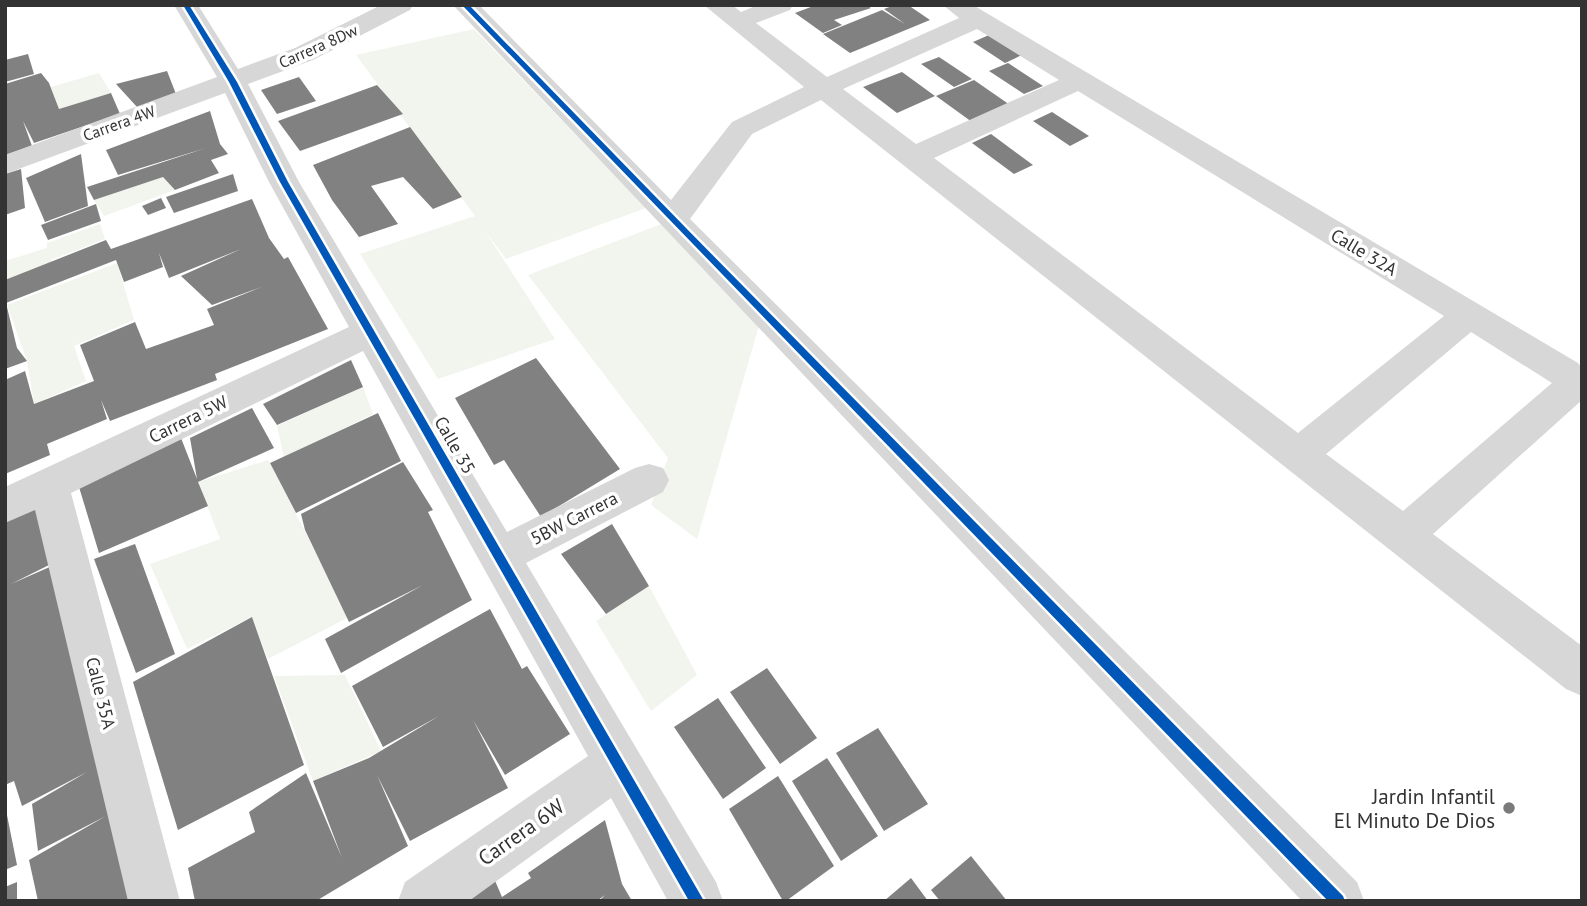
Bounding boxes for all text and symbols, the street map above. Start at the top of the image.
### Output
street label: Carrera 8Dw [275,20,361,72]
street label: Carrera 4W [80,100,159,145]
street label: Calle 32A [1327,223,1402,281]
street label: Carrera 5W [145,390,231,448]
street label: Calle 35 [429,412,481,478]
street label: 5BW Carrera [526,486,622,550]
street label: Calle 35A [81,655,121,732]
place label: Jardin Infantil El Minuto De Dios [1334,783,1495,834]
street label: Carrera 6W [473,792,570,871]
marker: Jardin Infantil El Minuto De Dios [1501,800,1517,816]

